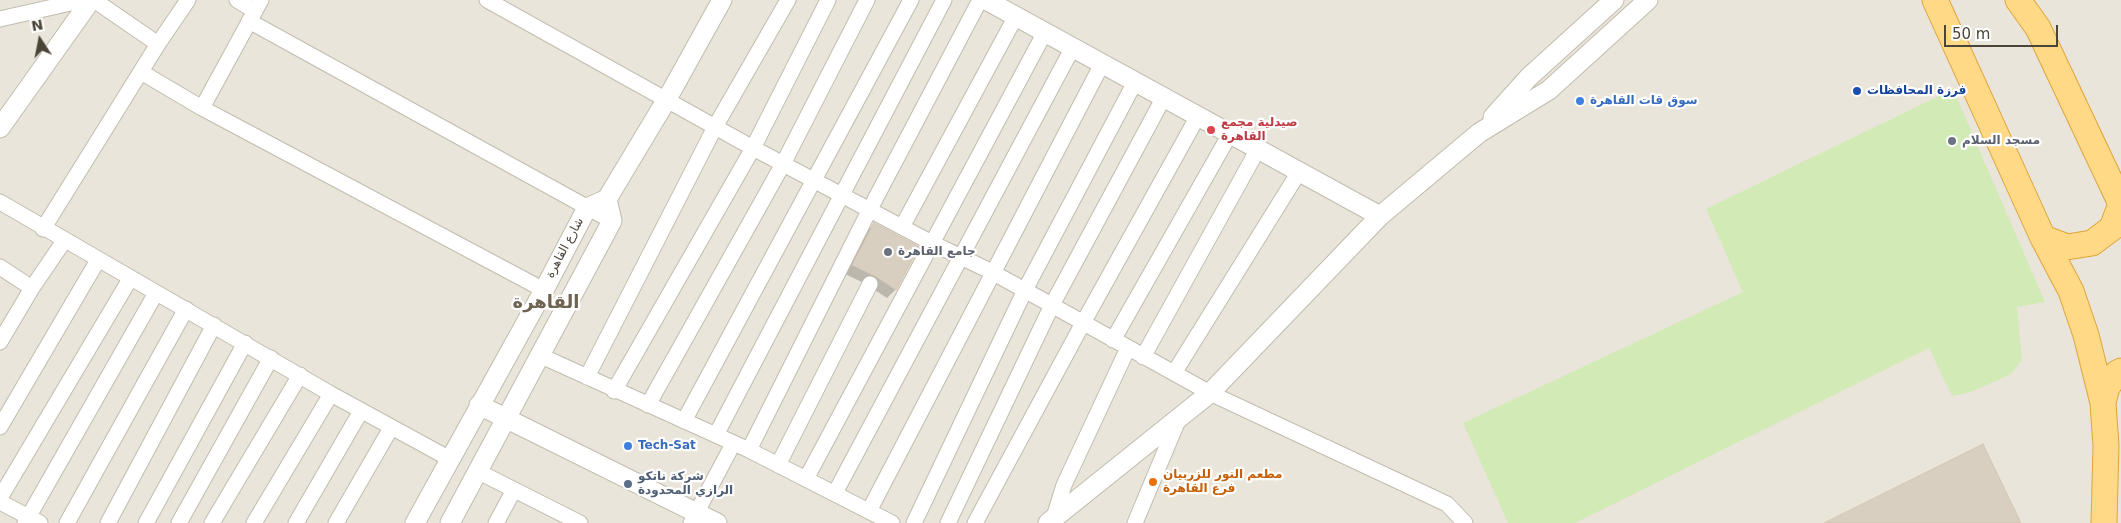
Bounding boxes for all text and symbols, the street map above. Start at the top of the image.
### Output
north arrow [15,15,65,65]
scale bar [1946,15,2060,47]
text: N [30,16,44,34]
text: 50 m [1952,25,1990,43]
place label: فرزة المحافظات [1867,84,1966,98]
marker: فرزة المحافظات [1851,85,1863,97]
place label: سوق قات القاهرة [1590,94,1697,108]
marker: سوق قات القاهرة [1574,95,1586,107]
place label: صيدلية مجمع القاهرة [1221,116,1298,144]
marker: صيدلية مجمع القاهرة [1205,124,1217,136]
place label: مسجد السلام [1962,134,2040,148]
marker: مسجد السلام [1946,135,1958,147]
street label: شارع القاهرة [543,215,587,281]
place label: جامع القاهرة [898,245,976,259]
marker: جامع القاهرة [882,246,894,258]
district label: القاهرة [513,292,579,314]
place label: Tech-Sat [638,439,696,453]
marker: Tech-Sat [622,440,634,452]
place label: مطعم النور للزربيان فرع القاهرة [1163,468,1283,496]
place label: شركة ناتكو الرازي المحدودة [638,470,733,498]
marker: مطعم النور للزربيان فرع القاهرة [1147,476,1159,488]
marker: شركة ناتكو الرازي المحدودة [622,478,634,490]

